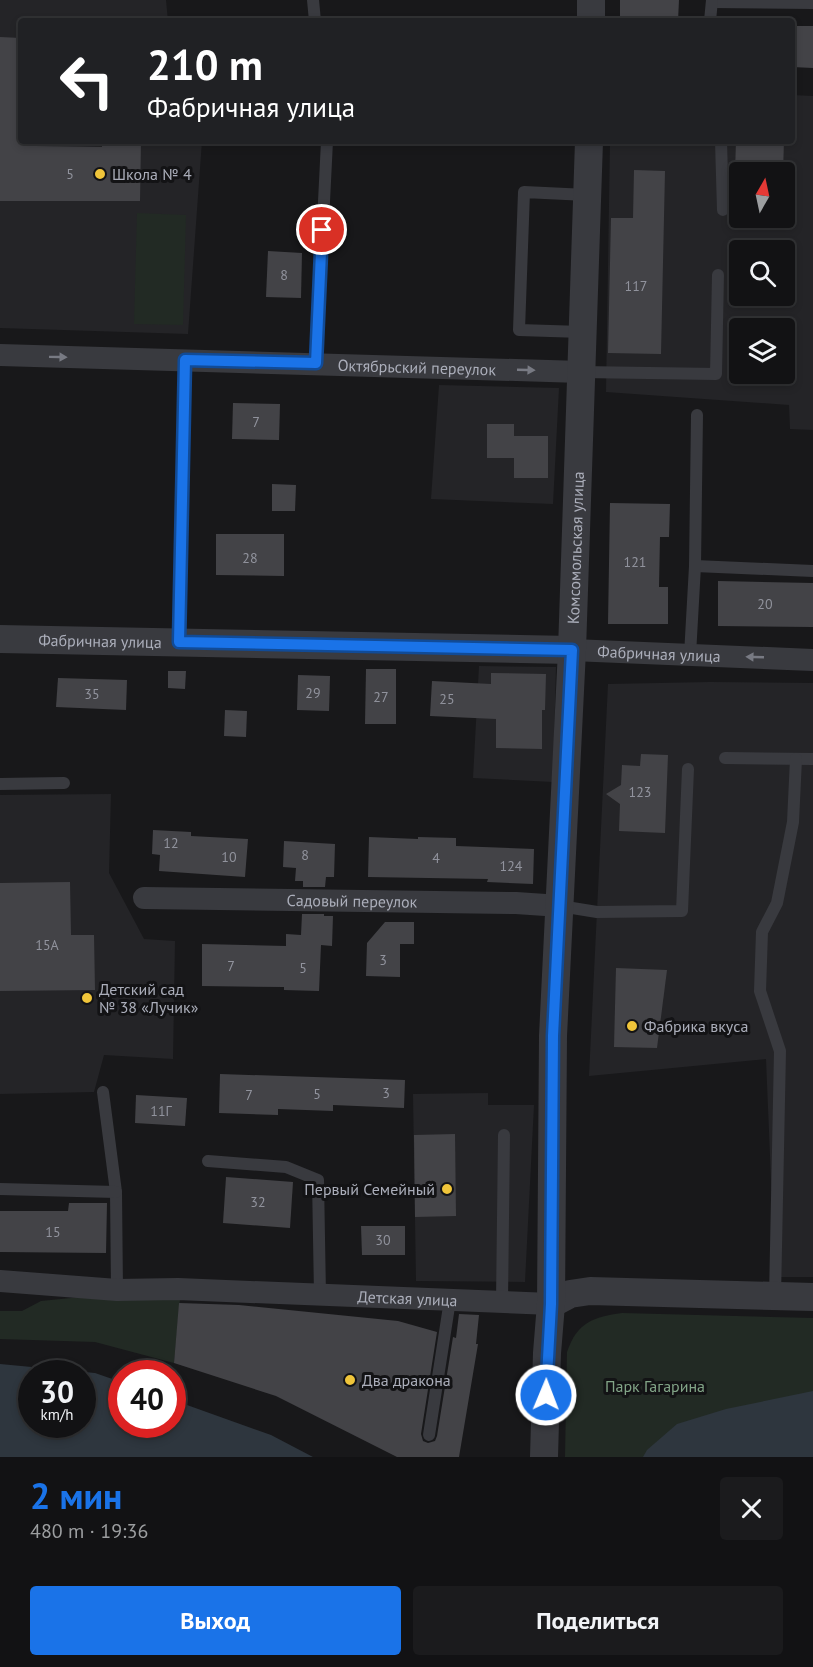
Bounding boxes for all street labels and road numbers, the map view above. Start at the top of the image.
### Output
street label: Октябрьский переулок [337,355,497,380]
street label: Комсомольская улица [563,471,588,624]
street label: Фабричная улица [38,630,162,652]
street label: Фабричная улица [597,641,721,666]
street label: Садовый переулок [287,890,418,912]
street label: Детская улица [357,1286,458,1310]

